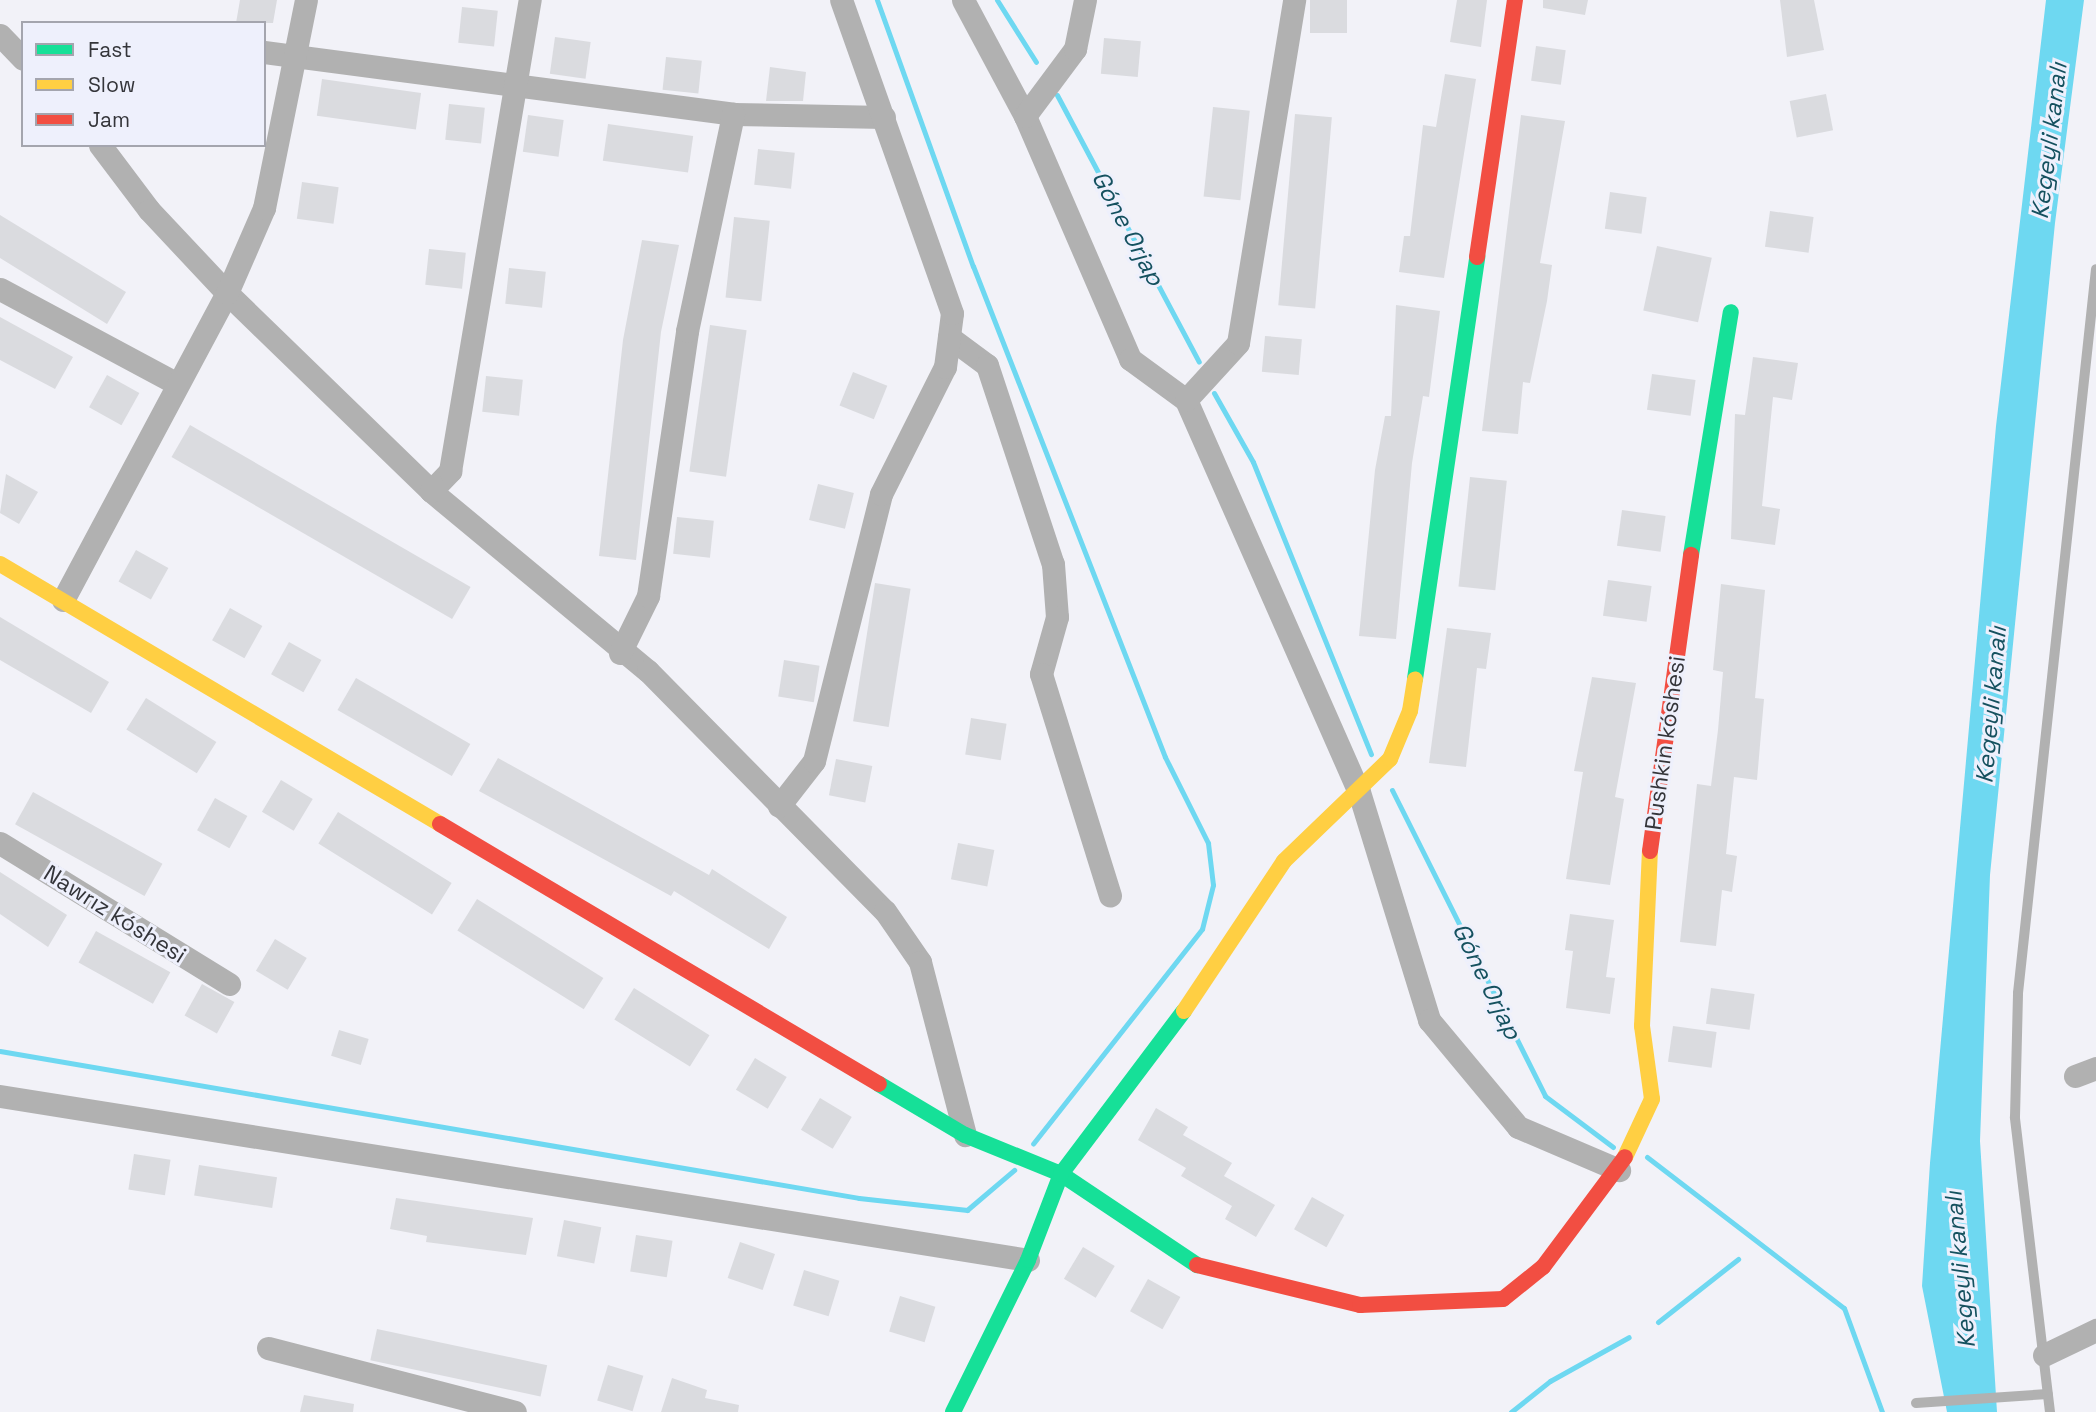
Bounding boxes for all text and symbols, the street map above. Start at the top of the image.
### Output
legend [21,21,266,147]
text: Fast [88,36,132,63]
water label: Kegeyli kanalı [2025,61,2073,221]
text: Slow [88,71,136,98]
text: Jam [88,106,130,133]
water label: Góne Orjap [1086,166,1170,290]
water label: Kegeyli kanalı [1970,625,2012,785]
street label: Pushkin kóshesi [1639,654,1691,832]
street label: Nawrız kóshesi [39,859,191,969]
water label: Góne Orjap [1446,918,1528,1044]
water label: Kegeyli kanalı [1939,1190,1981,1350]

